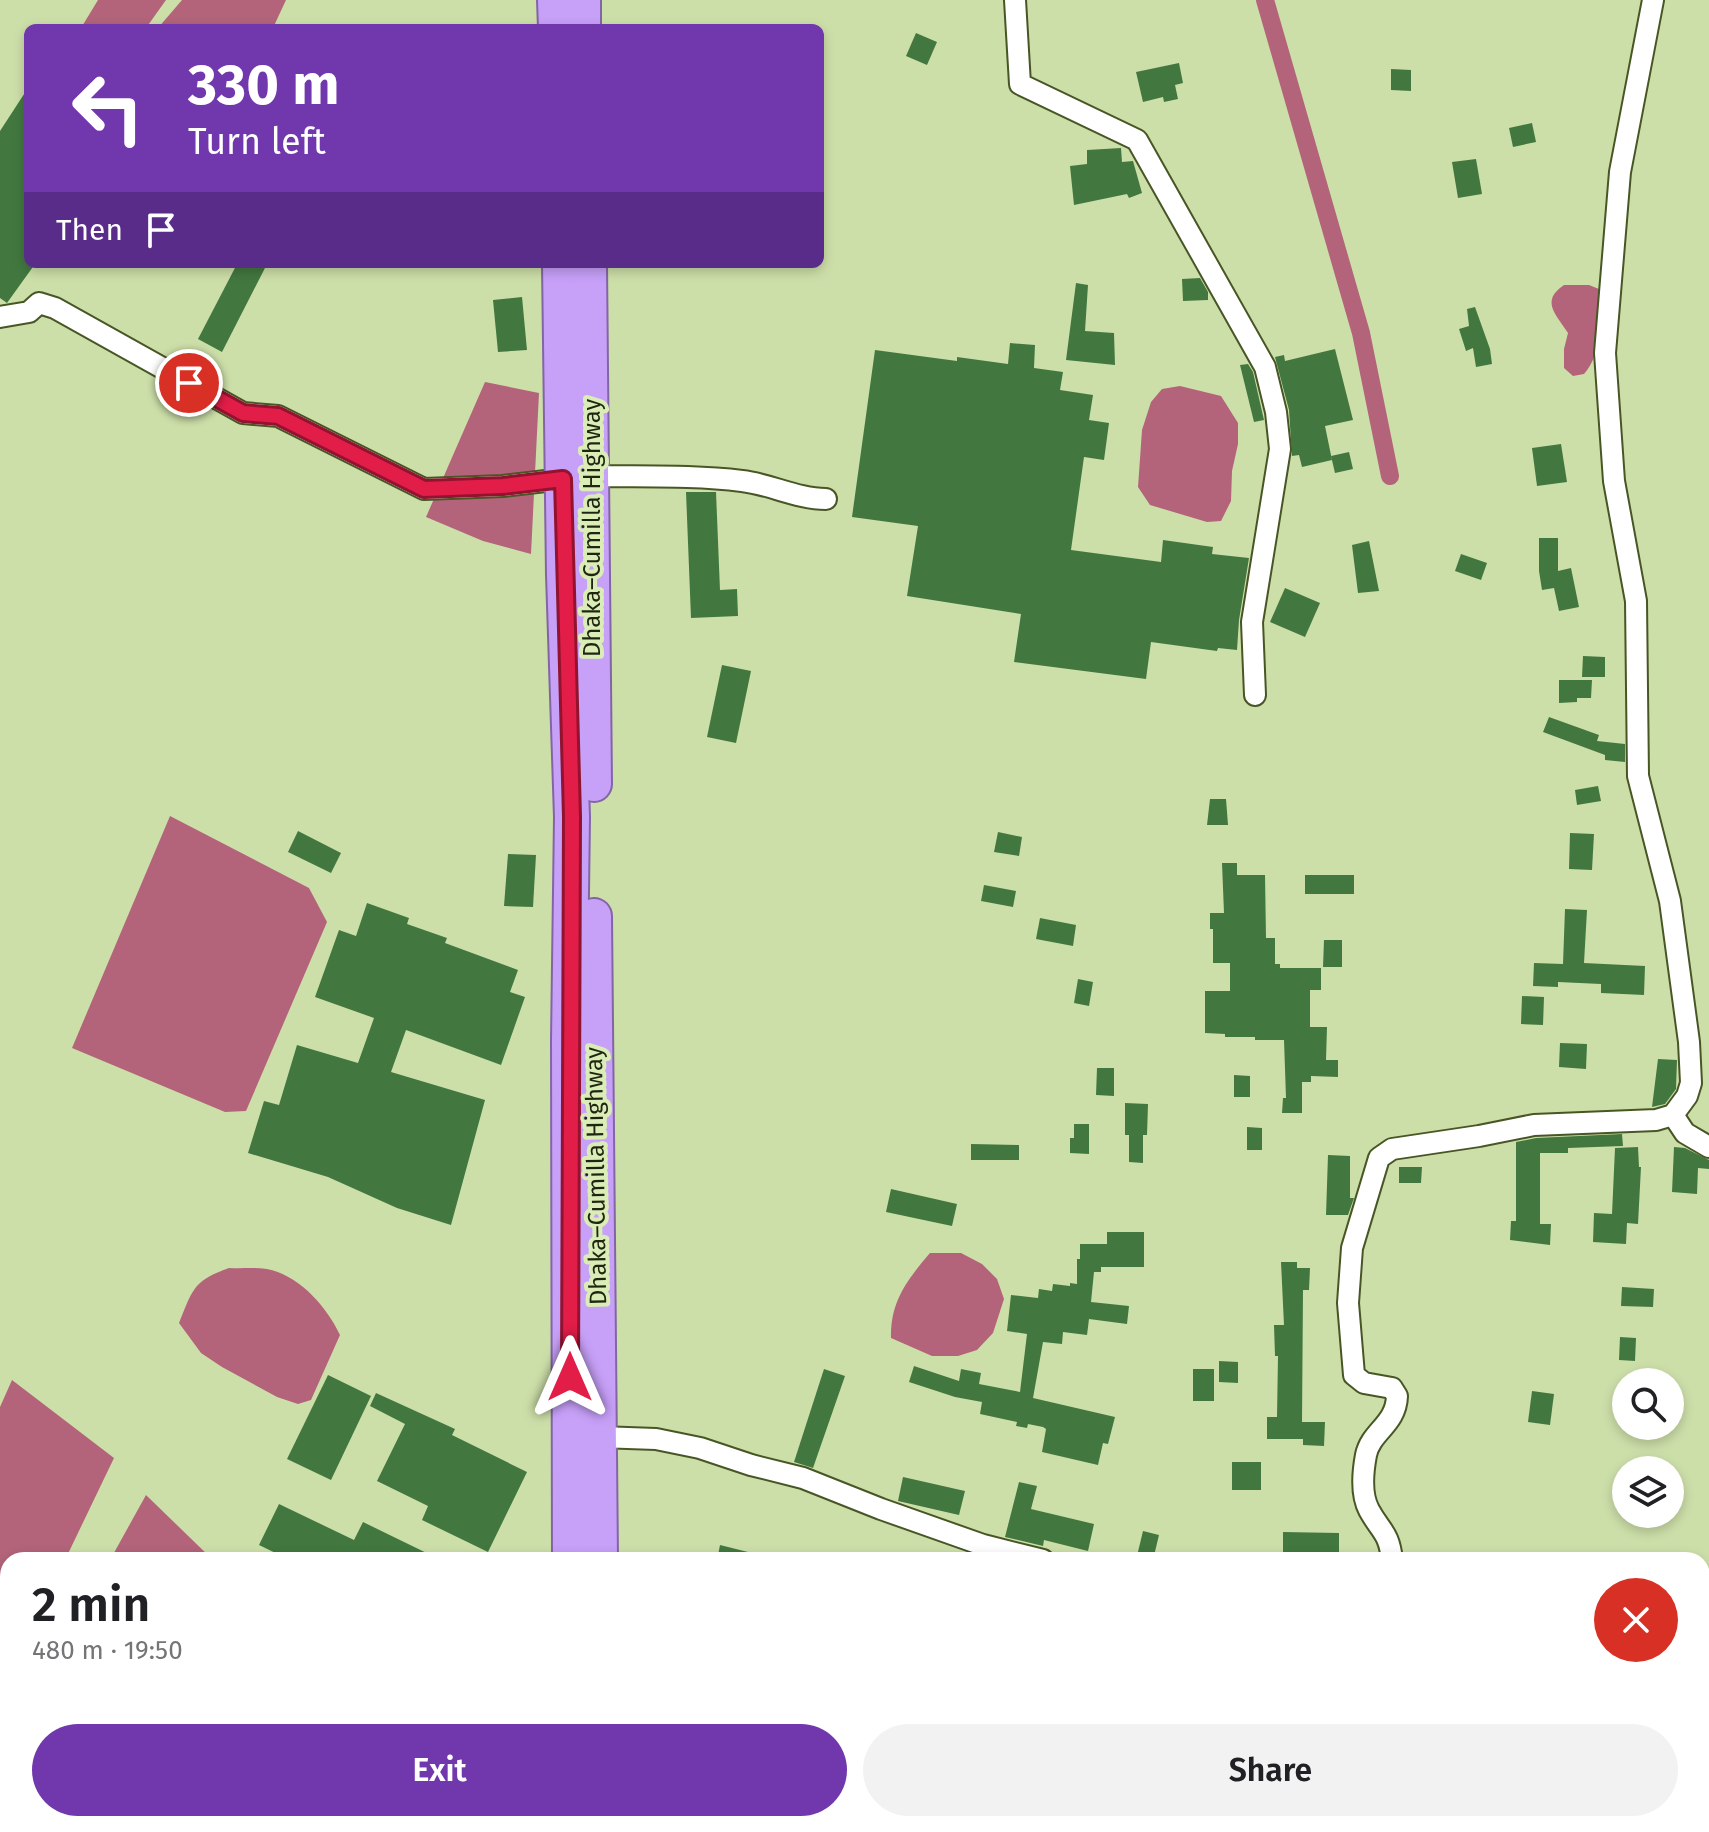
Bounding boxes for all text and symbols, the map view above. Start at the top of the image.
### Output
text: 330 m [188,52,340,119]
icon: left [56,56,160,160]
text: Turn left [188,120,326,164]
icon: arrive [139,208,183,252]
text: Then [56,212,123,248]
pin [155,349,223,417]
icon: arrive [167,361,211,405]
street label: Dhaka–Cumilla Highway [578,399,606,657]
street label: Dhaka–Cumilla Highway [580,1046,612,1306]
position arrow [528,1335,612,1419]
map controls [1612,1368,1684,1528]
button: search [1612,1368,1684,1440]
button: layers [1612,1456,1684,1528]
text: 2 min [32,1576,150,1634]
button: close [1594,1578,1678,1662]
text: 480 m · 19:50 [32,1635,183,1666]
button: Exit [32,1724,847,1816]
button: Share [863,1724,1678,1816]

